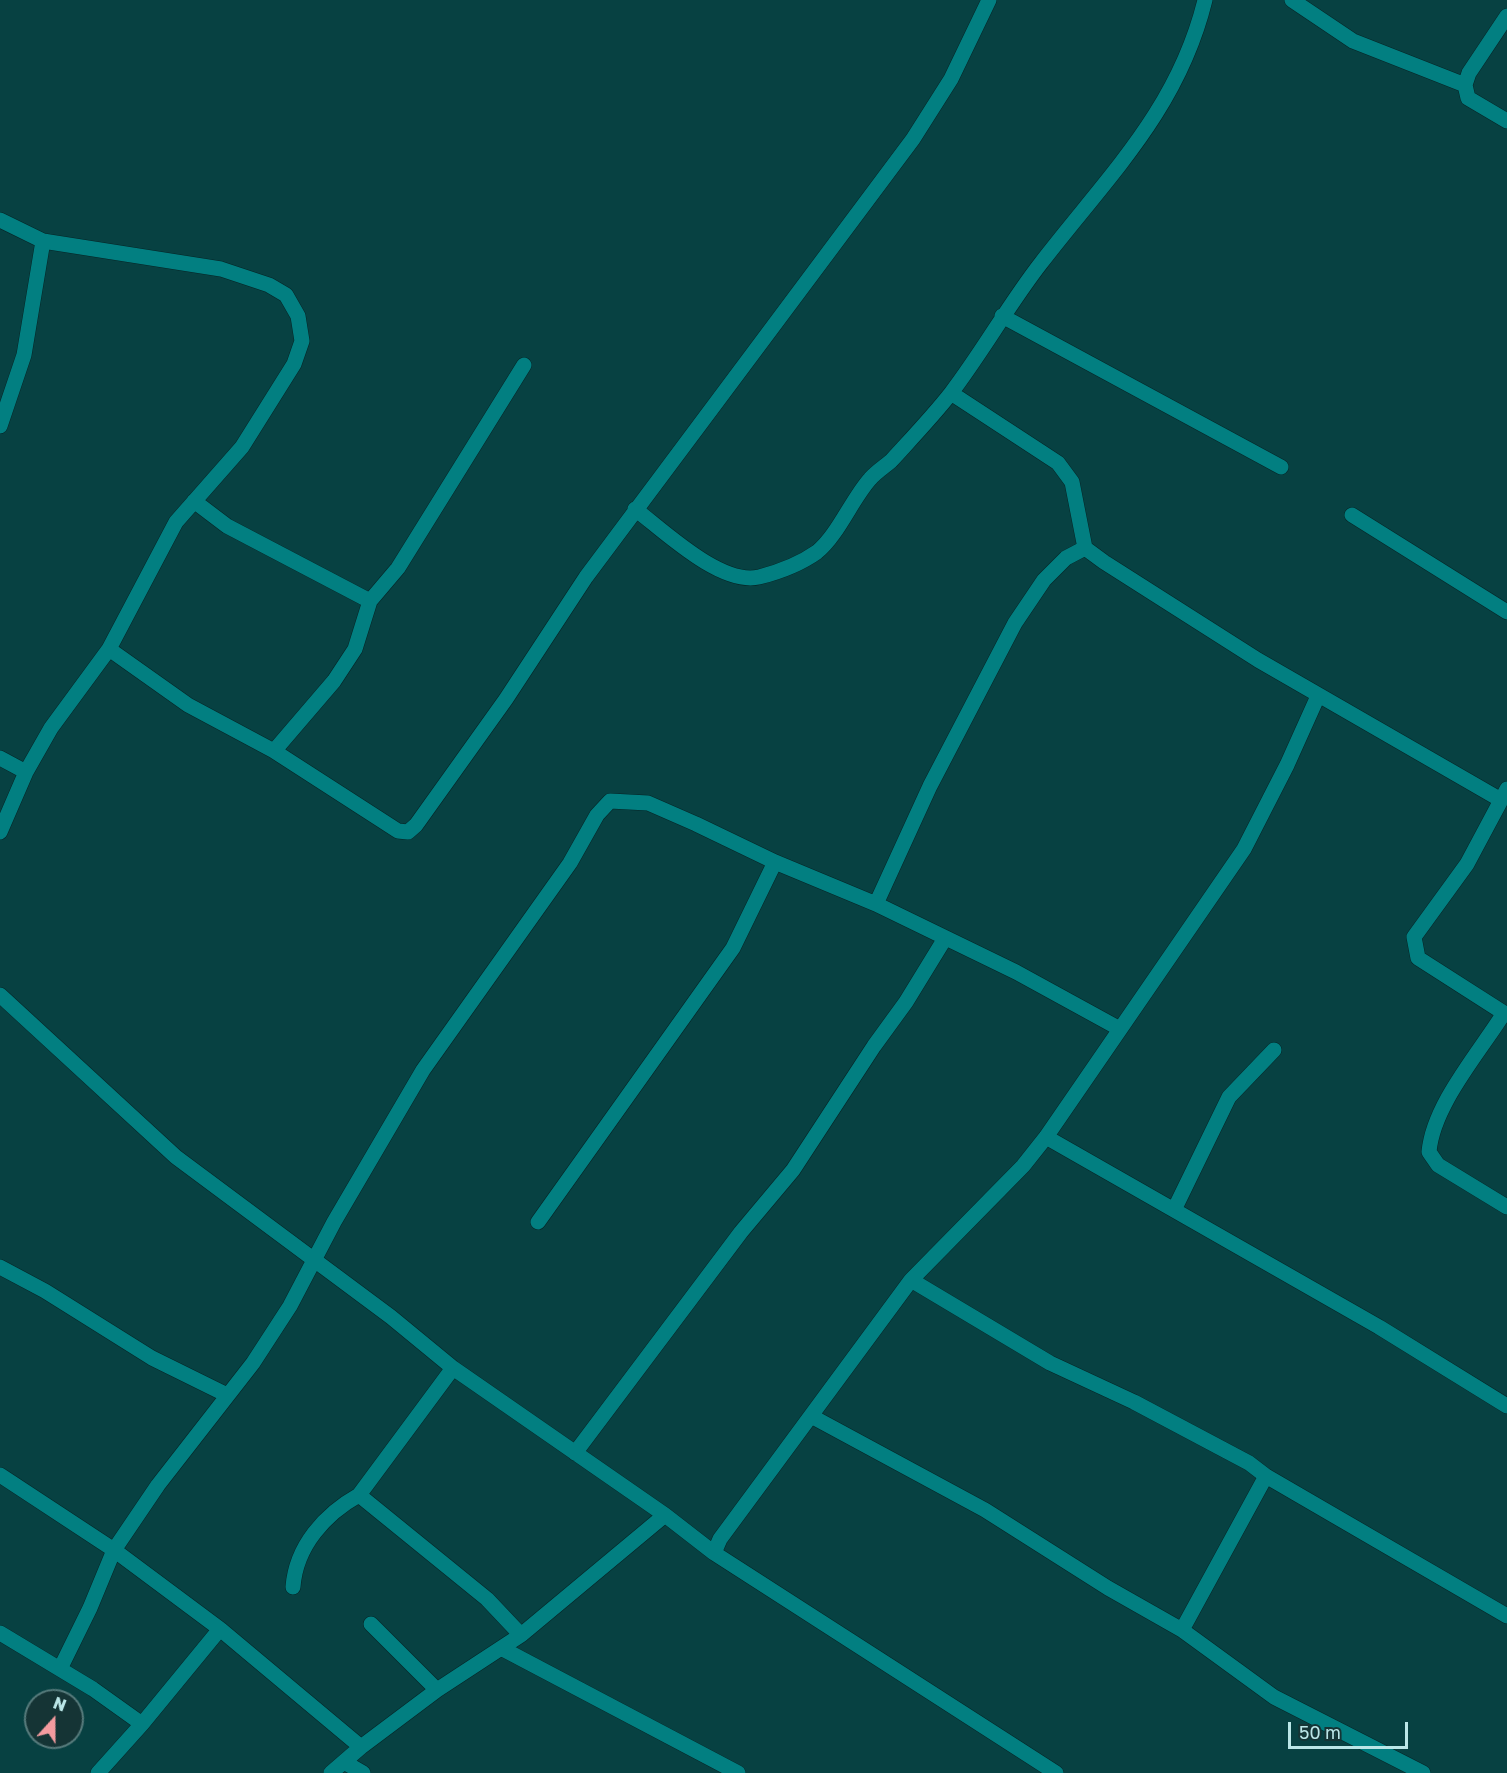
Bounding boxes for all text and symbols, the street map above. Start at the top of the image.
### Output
north arrow [24,1689,84,1749]
text: N [50,1693,69,1716]
scale bar [1291,1710,1411,1748]
text: 50 m [1299,1721,1341,1743]

